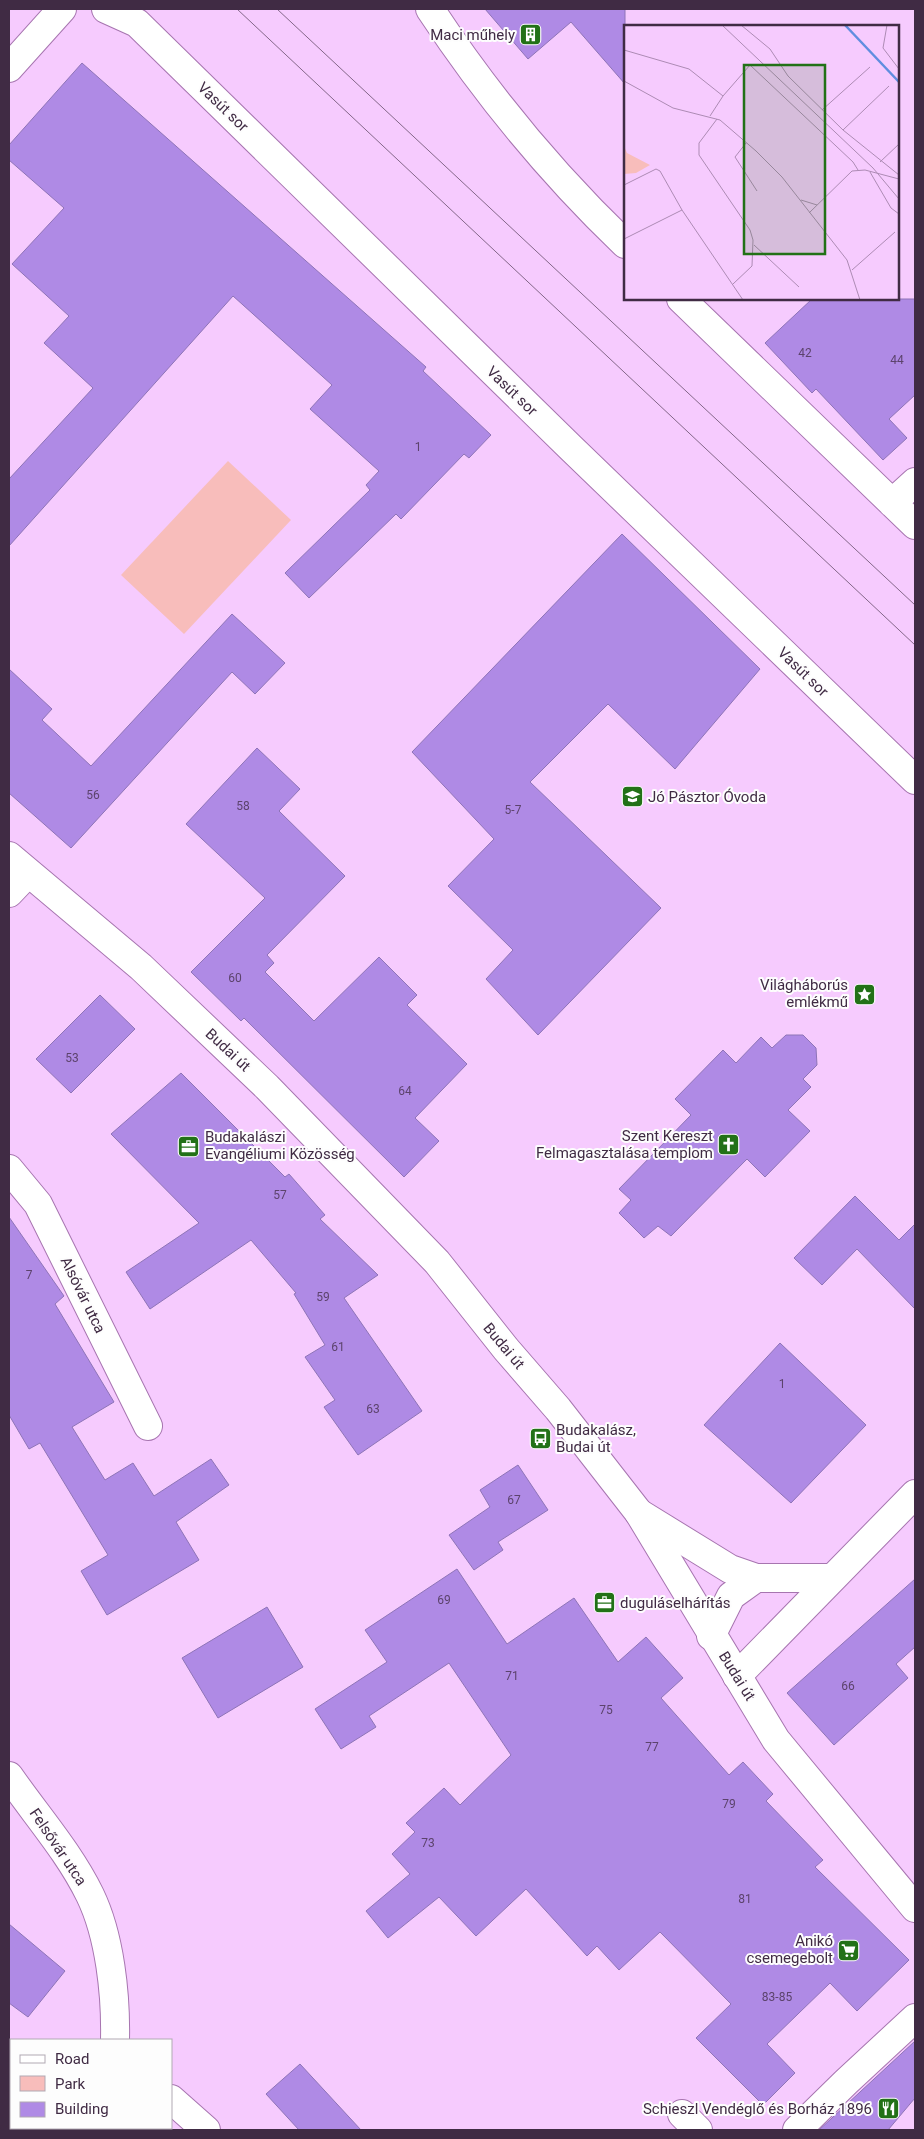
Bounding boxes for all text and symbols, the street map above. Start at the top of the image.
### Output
building icon: Maci műhely [519,23,543,47]
inset map [624,25,899,300]
place label: Maci műhely [430,26,515,44]
street label: Vasút sor [194,79,252,135]
house number: 42 [798,346,812,360]
house number: 44 [890,353,904,367]
street label: Vasút sor [483,363,541,419]
house number: 1 [415,440,421,454]
street label: Vasút sor [774,644,832,700]
school or university icon: Jó Pásztor Óvoda [620,785,644,809]
house number: 56 [86,788,100,802]
place label: Jó Pásztor Óvoda [648,788,766,806]
house number: 58 [236,799,250,813]
house number: 5-7 [505,803,522,817]
house number: 60 [228,971,242,985]
place label: Világháborús emlékmű [760,976,848,1011]
place icon: Világháborús emlékmű [852,982,876,1006]
street label: Budai út [202,1025,254,1075]
house number: 53 [65,1051,79,1065]
house number: 64 [398,1084,412,1098]
place label: Szent Kereszt Felmagasztalása templom [536,1127,713,1162]
place label: Budakalászi Evangéliumi Közösség [205,1128,355,1163]
church icon: Szent Kereszt Felmagasztalása templom [717,1133,741,1157]
office icon: Budakalászi Evangéliumi Közösség [177,1134,201,1158]
house number: 57 [273,1188,287,1202]
street label: Alsóvár utca [57,1254,109,1336]
house number: 7 [26,1268,33,1282]
house number: 59 [316,1290,330,1304]
street label: Budai út [479,1319,529,1373]
house number: 61 [331,1340,345,1354]
house number: 1 [779,1377,785,1391]
house number: 63 [366,1402,380,1416]
place label: Budakalász, Budai út [556,1421,636,1456]
bus stop icon: Budakalász, Budai út [528,1427,552,1451]
house number: 67 [507,1493,521,1507]
office icon: duguláselhárítás [592,1591,616,1615]
house number: 69 [437,1593,451,1607]
place label: duguláselhárítás [620,1594,731,1612]
street label: Budai út [715,1648,759,1704]
house number: 71 [505,1669,519,1683]
house number: 66 [841,1679,855,1693]
house number: 75 [599,1703,613,1717]
house number: 77 [645,1740,659,1754]
house number: 79 [722,1797,736,1811]
street label: Felsővár utca [26,1805,90,1889]
house number: 73 [421,1836,435,1850]
house number: 81 [738,1892,752,1906]
place label: Anikó csemegebolt [746,1932,833,1967]
supermarket icon: Anikó csemegebolt [837,1938,861,1962]
house number: 83-85 [762,1990,792,2004]
legend [10,2039,172,2129]
text: Road [55,2050,89,2068]
text: Park [55,2075,86,2093]
restaurant icon: Schieszl Vendéglő és Borház 1896 [876,2097,900,2121]
text: Building [55,2100,109,2118]
place label: Schieszl Vendéglő és Borház 1896 [643,2100,872,2118]

